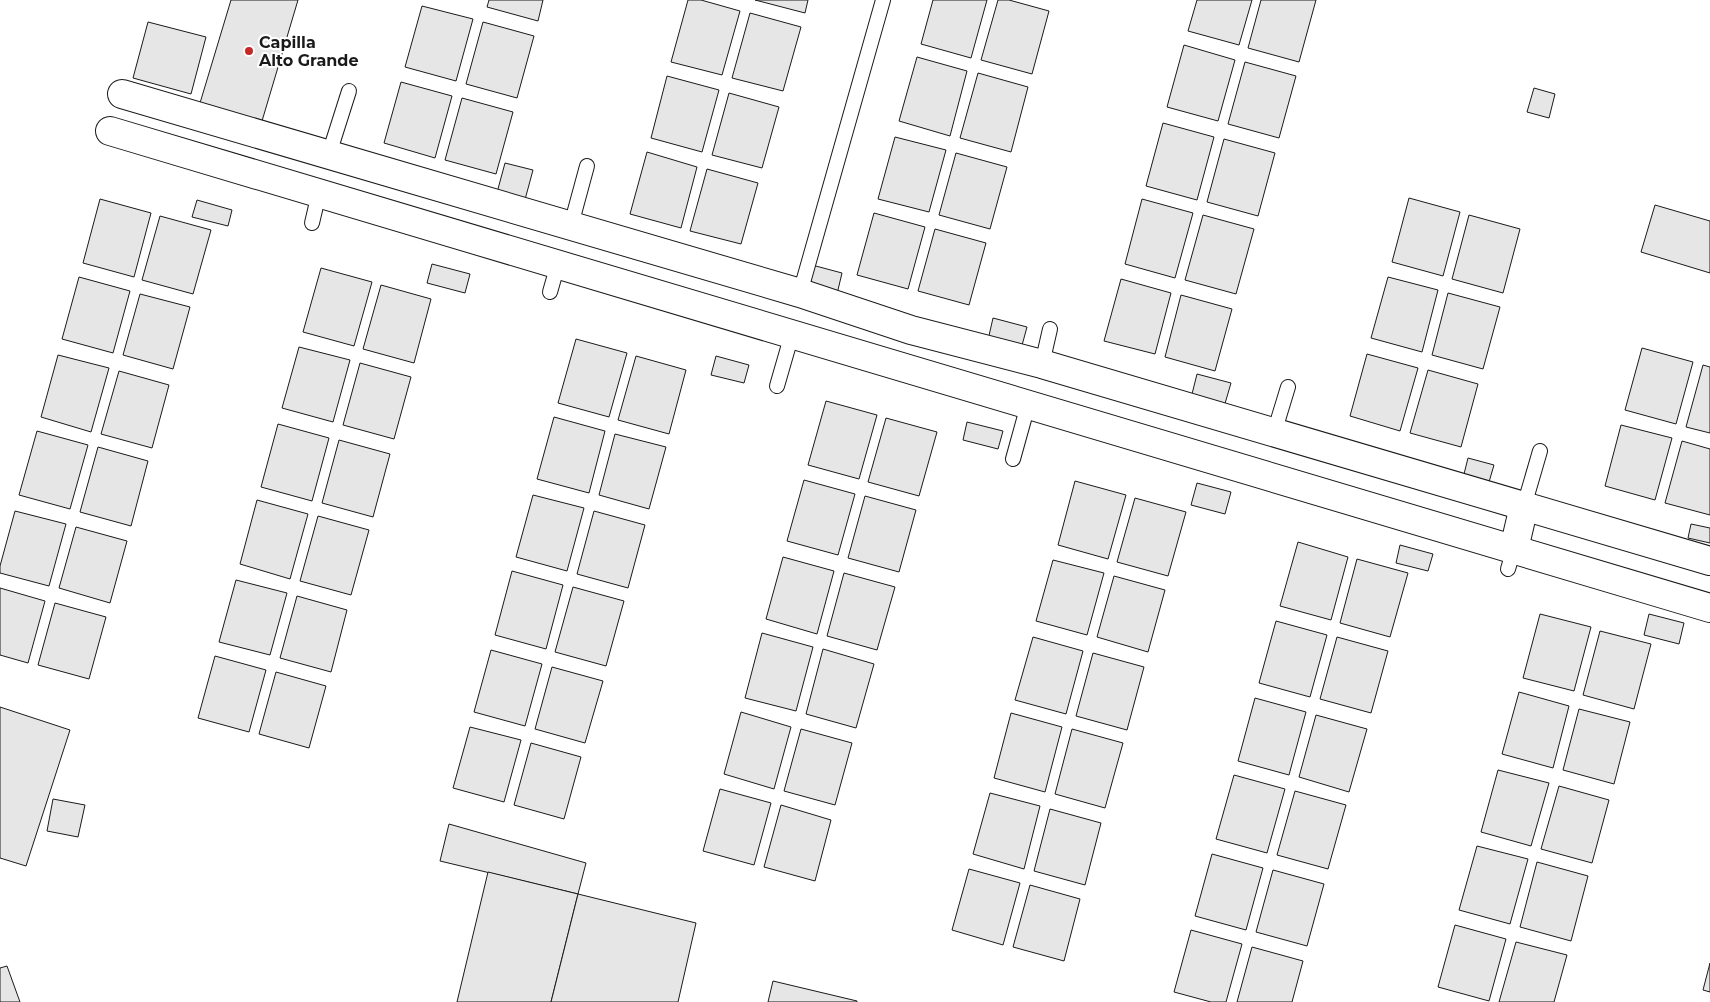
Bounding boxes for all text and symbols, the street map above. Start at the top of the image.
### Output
place label: Capilla Alto Grande [258,33,359,70]
marker: Capilla Alto Grande [243,45,255,57]

